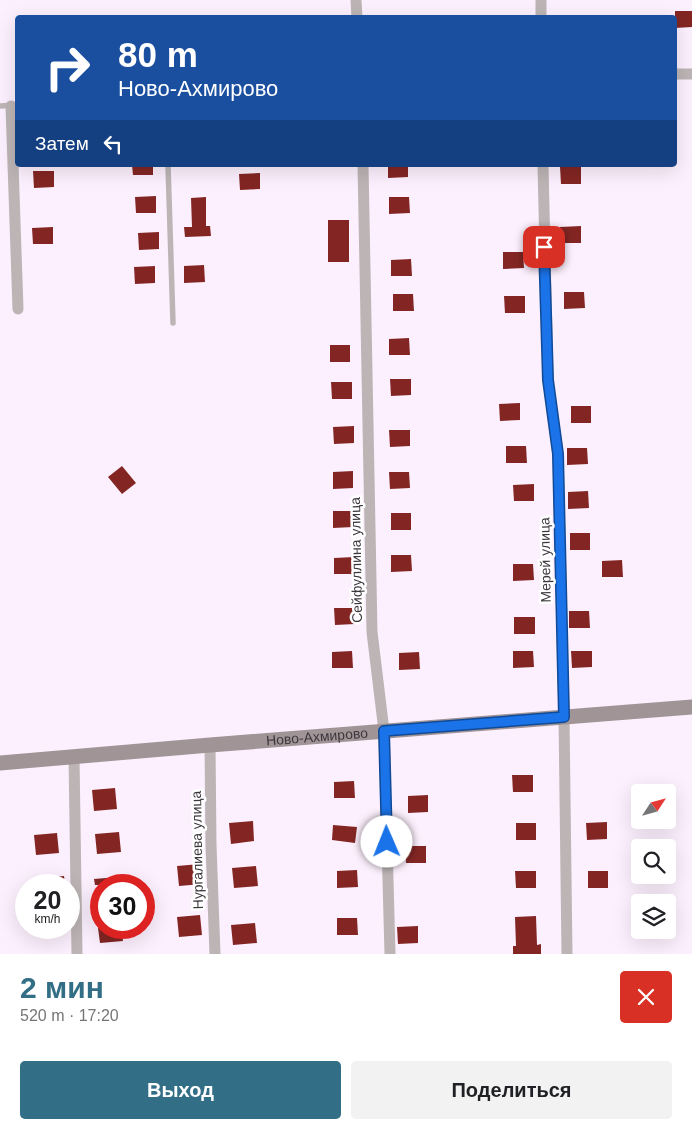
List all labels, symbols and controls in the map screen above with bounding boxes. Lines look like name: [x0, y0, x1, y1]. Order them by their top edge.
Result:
icon: right: [35, 35, 100, 100]
text: 80 m: [118, 35, 198, 74]
text: Ново-Ахмирово: [118, 76, 278, 101]
icon: left: [99, 130, 127, 158]
text: Затем: [35, 133, 89, 154]
pin: [523, 226, 565, 268]
icon: arrive: [530, 233, 558, 261]
street label: Сейфуллина улица: [347, 497, 365, 623]
street label: Мерей улица: [536, 517, 554, 603]
street label: Ново-Ахмирово: [265, 725, 369, 749]
north arrow: [631, 784, 676, 829]
map controls: [631, 784, 676, 939]
street label: Нургалиева улица: [188, 790, 206, 909]
position arrow: [360, 815, 412, 867]
button: search: [631, 839, 676, 884]
speed limit sign: 30: [90, 874, 155, 939]
text: 20: [34, 886, 61, 914]
button: layers: [631, 894, 676, 939]
text: km/h: [34, 912, 61, 926]
text: 2 мин: [20, 971, 104, 1004]
button: close: [620, 971, 672, 1023]
text: 520 m · 17:20: [20, 1007, 119, 1024]
button: Выход: [20, 1061, 341, 1119]
button: Поделиться: [351, 1061, 672, 1119]

